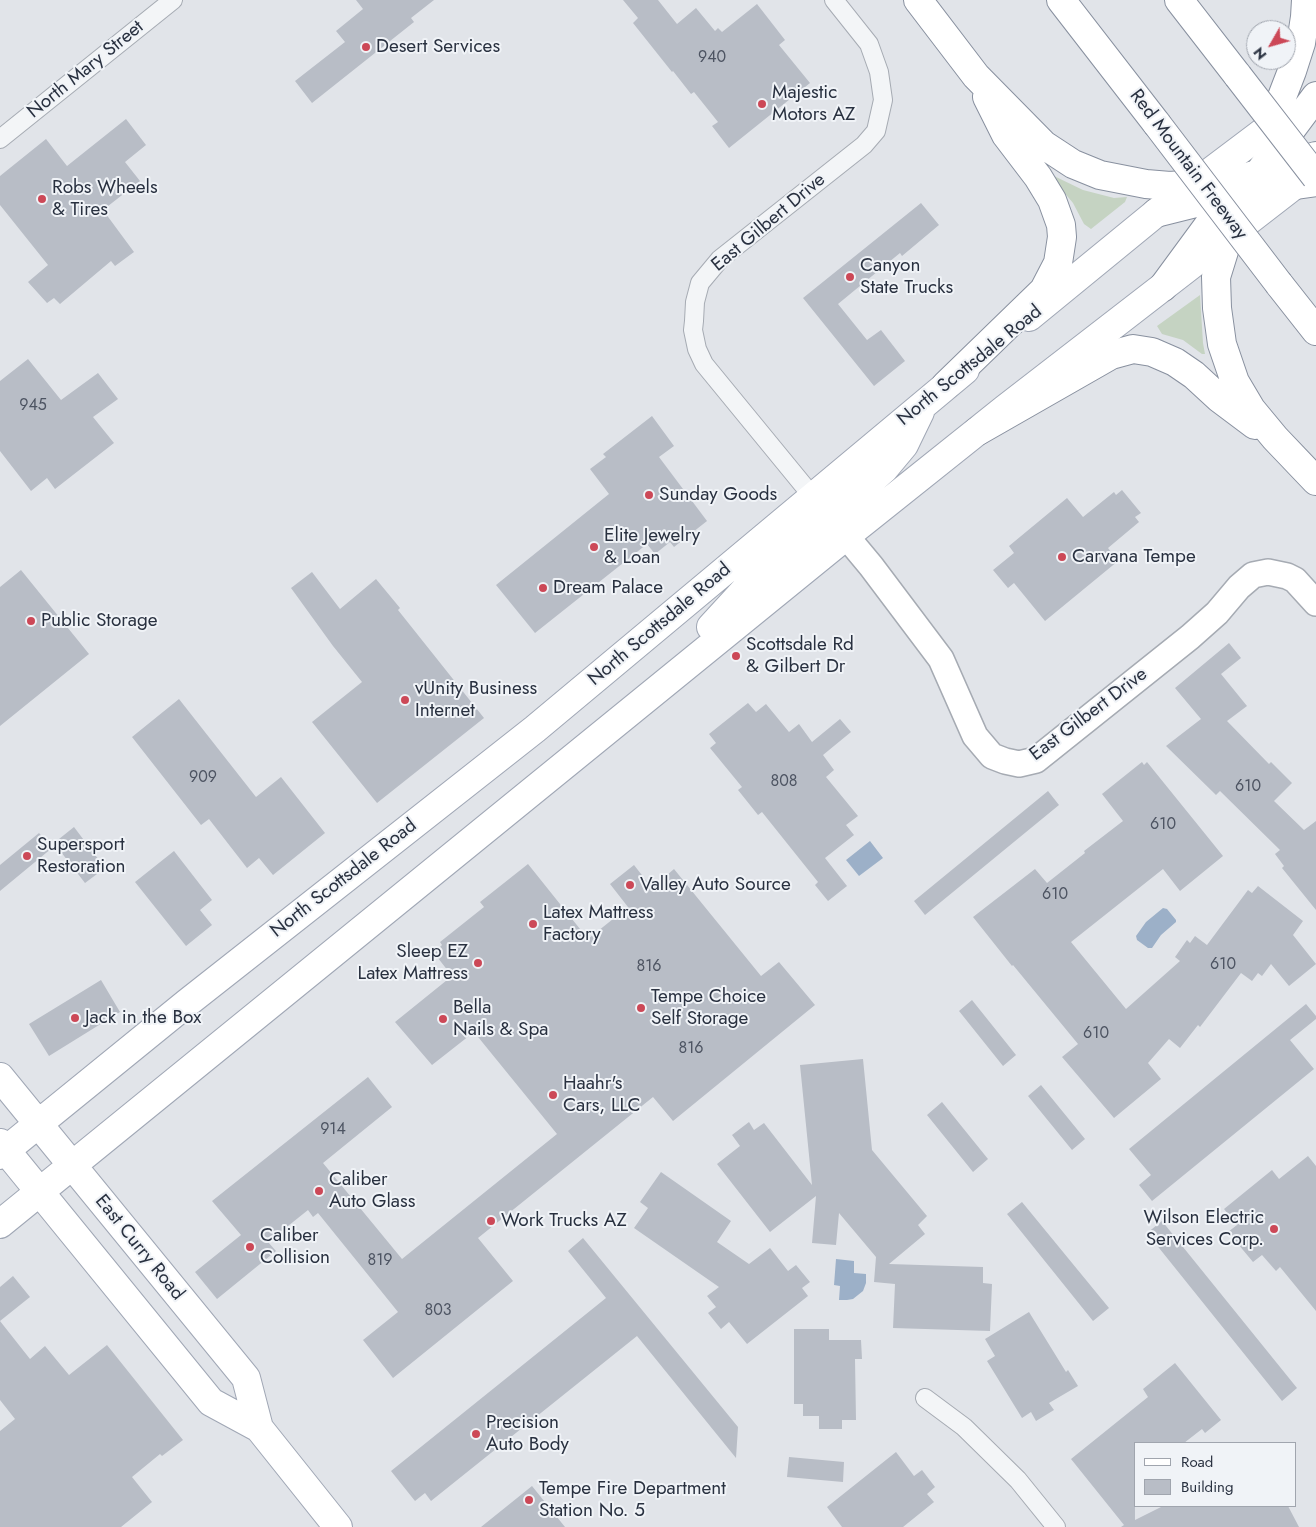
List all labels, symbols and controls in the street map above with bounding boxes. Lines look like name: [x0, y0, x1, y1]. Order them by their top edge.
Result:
street label: North Mary Street: [23, 16, 149, 124]
north arrow: [1246, 20, 1296, 70]
place label: Desert Services: [376, 36, 500, 58]
marker: Desert Services: [360, 41, 372, 53]
text: N: [1249, 43, 1271, 64]
house number: 940: [698, 48, 726, 68]
place label: Majestic Motors AZ: [772, 82, 855, 126]
street label: Red Mountain Freeway: [1124, 85, 1252, 245]
marker: Majestic Motors AZ: [756, 98, 768, 110]
street label: East Gilbert Drive: [708, 169, 830, 277]
place label: Robs Wheels & Tires: [52, 177, 158, 221]
marker: Robs Wheels & Tires: [36, 193, 48, 205]
place label: Canyon State Trucks: [860, 255, 953, 299]
marker: Canyon State Trucks: [844, 271, 856, 283]
street label: North Scottsdale Road: [893, 301, 1047, 431]
house number: 945: [19, 396, 47, 416]
place label: Sunday Goods: [659, 484, 777, 506]
marker: Sunday Goods: [643, 489, 655, 501]
place label: Elite Jewelry & Loan: [604, 525, 700, 569]
marker: Elite Jewelry & Loan: [588, 541, 600, 553]
place label: Carvana Tempe: [1072, 546, 1196, 568]
marker: Carvana Tempe: [1056, 551, 1068, 563]
street label: North Scottsdale Road: [584, 559, 736, 691]
place label: Dream Palace: [553, 577, 663, 599]
marker: Dream Palace: [537, 582, 549, 594]
place label: Public Storage: [41, 610, 158, 632]
marker: Public Storage: [25, 615, 37, 627]
place label: Scottsdale Rd & Gilbert Dr: [746, 634, 854, 678]
marker: Scottsdale Rd & Gilbert Dr: [730, 650, 742, 662]
street label: East Gilbert Drive: [1026, 663, 1152, 767]
place label: vUnity Business Internet: [415, 678, 537, 722]
marker: vUnity Business Internet: [399, 694, 411, 706]
house number: 909: [189, 768, 217, 788]
house number: 808: [770, 772, 798, 792]
house number: 610: [1235, 777, 1261, 797]
street label: North Scottsdale Road: [266, 815, 422, 943]
house number: 610: [1150, 815, 1176, 835]
place label: Supersport Restoration: [37, 834, 126, 878]
marker: Supersport Restoration: [21, 850, 33, 862]
place label: Valley Auto Source: [640, 874, 791, 896]
marker: Valley Auto Source: [624, 879, 636, 891]
house number: 610: [1042, 885, 1068, 905]
place label: Latex Mattress Factory: [543, 902, 653, 946]
marker: Latex Mattress Factory: [527, 918, 539, 930]
place label: Sleep EZ Latex Mattress: [358, 941, 468, 985]
house number: 610: [1210, 955, 1236, 975]
marker: Sleep EZ Latex Mattress: [472, 957, 484, 969]
house number: 816: [636, 957, 662, 977]
place label: Tempe Choice Self Storage: [651, 986, 766, 1030]
place label: Bella Nails & Spa: [453, 997, 548, 1041]
marker: Tempe Choice Self Storage: [635, 1002, 647, 1014]
place label: Jack in the Box: [85, 1007, 201, 1029]
marker: Jack in the Box: [69, 1012, 81, 1024]
marker: Bella Nails & Spa: [437, 1013, 449, 1025]
house number: 610: [1083, 1024, 1109, 1044]
house number: 816: [678, 1039, 704, 1059]
place label: Haahr's Cars, LLC: [563, 1073, 640, 1117]
marker: Haahr's Cars, LLC: [547, 1089, 559, 1101]
house number: 914: [320, 1120, 346, 1140]
place label: Caliber Auto Glass: [329, 1169, 415, 1213]
marker: Caliber Auto Glass: [313, 1185, 325, 1197]
street label: East Curry Road: [90, 1191, 188, 1305]
place label: Wilson Electric Services Corp.: [1143, 1207, 1264, 1251]
place label: Work Trucks AZ: [501, 1210, 627, 1232]
marker: Work Trucks AZ: [485, 1215, 497, 1227]
marker: Wilson Electric Services Corp.: [1268, 1223, 1280, 1235]
place label: Caliber Collision: [260, 1225, 330, 1269]
marker: Caliber Collision: [244, 1241, 256, 1253]
house number: 819: [367, 1251, 393, 1271]
house number: 803: [424, 1301, 452, 1321]
place label: Precision Auto Body: [486, 1412, 569, 1456]
marker: Precision Auto Body: [470, 1428, 482, 1440]
legend: [1134, 1442, 1296, 1507]
text: Road: [1181, 1451, 1213, 1473]
text: Building: [1181, 1476, 1233, 1498]
place label: Tempe Fire Department Station No. 5: [539, 1478, 726, 1522]
marker: Tempe Fire Department Station No. 5: [523, 1494, 535, 1506]

